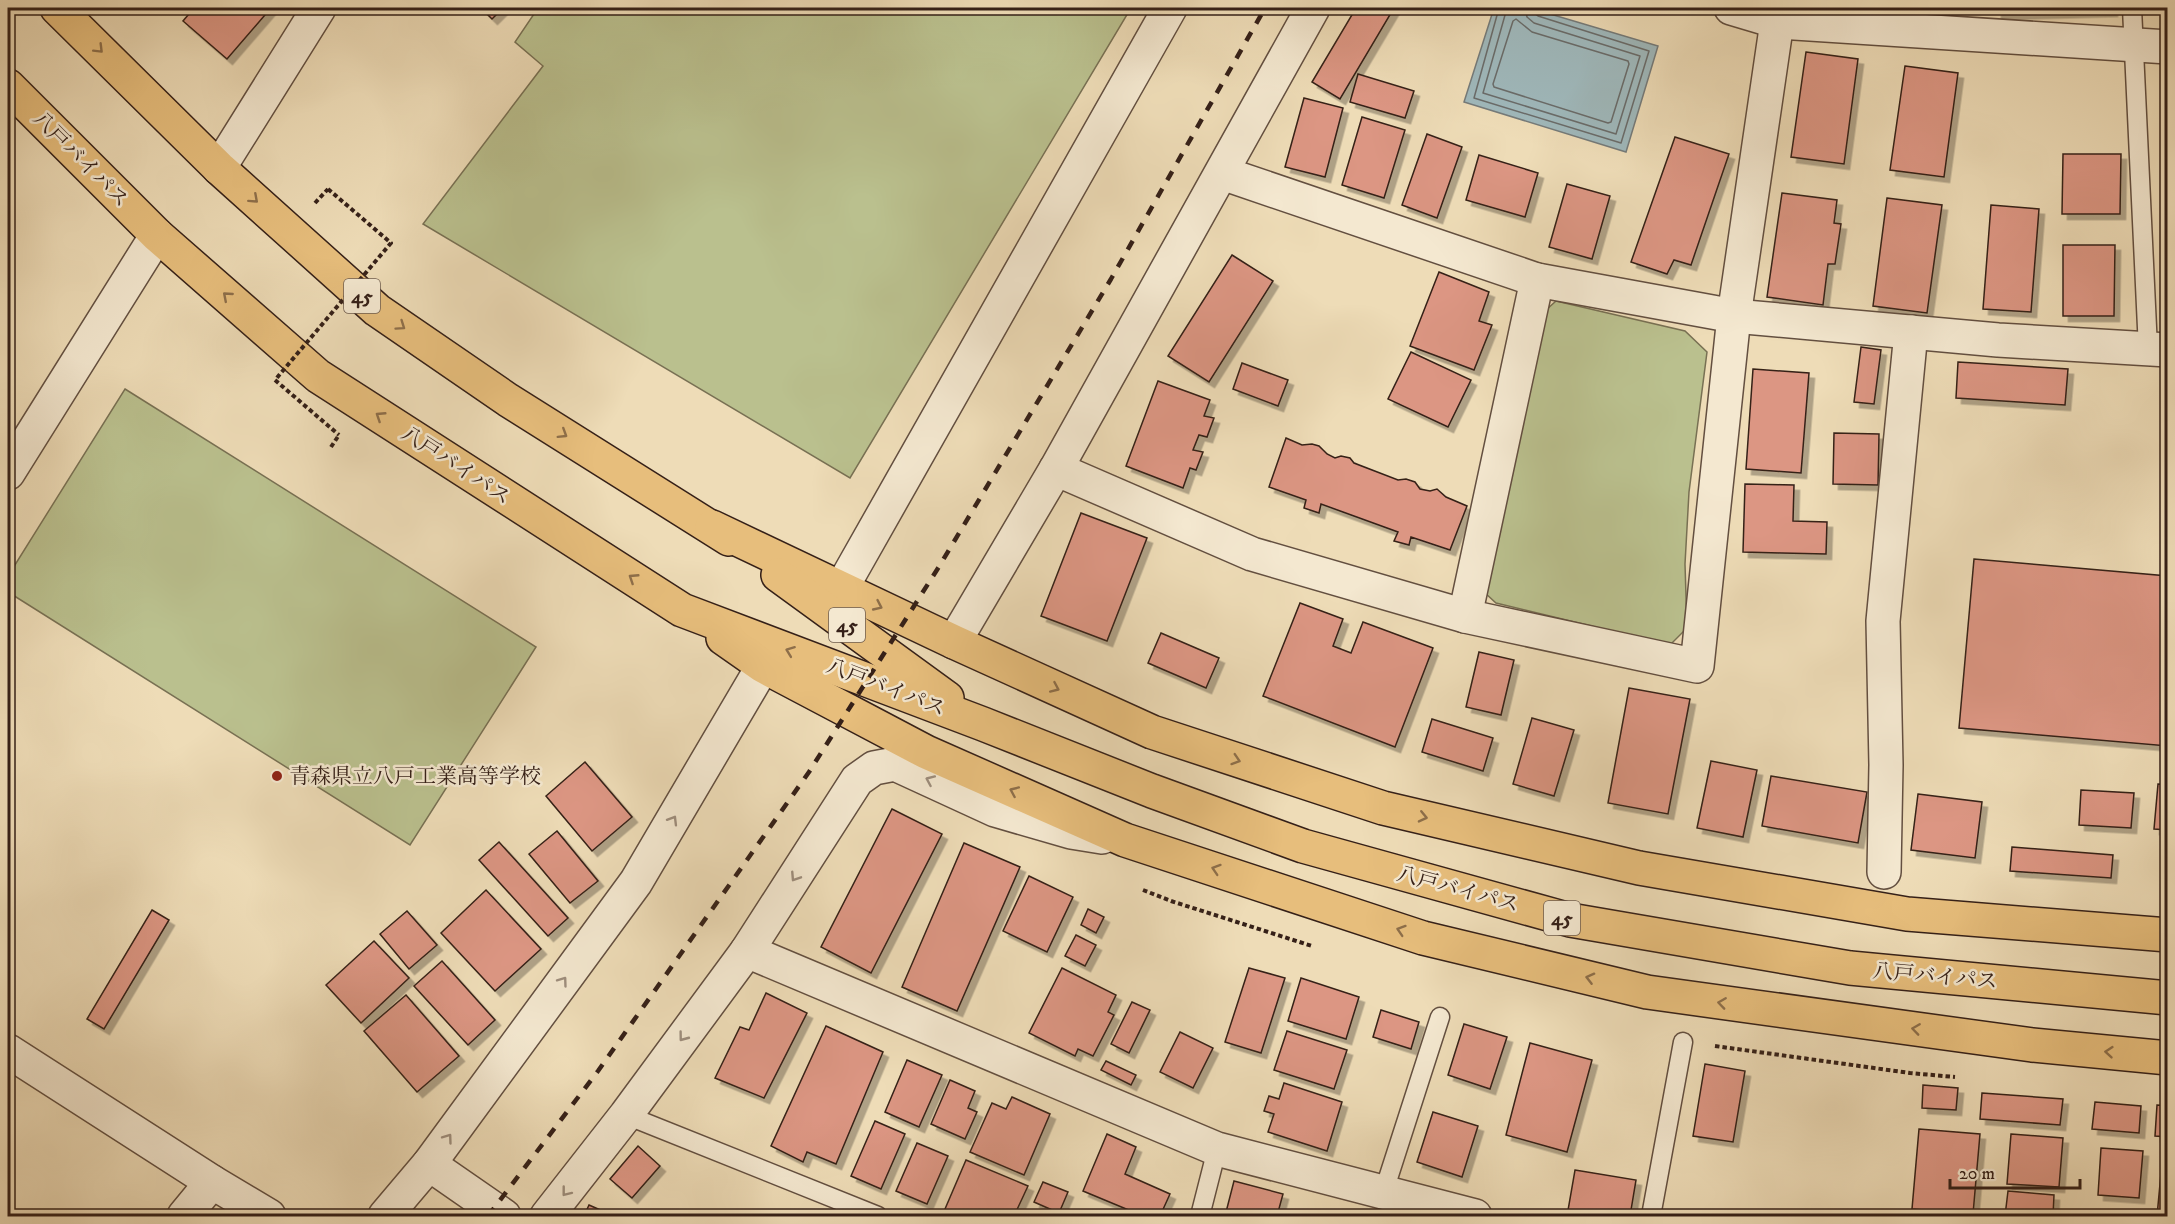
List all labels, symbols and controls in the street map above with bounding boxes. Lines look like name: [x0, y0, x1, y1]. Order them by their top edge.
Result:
one-way arrow: [91, 41, 102, 52]
street label: 八戸バイパス: [27, 106, 134, 213]
one-way arrow: [247, 192, 258, 203]
road number: 45: [344, 279, 380, 313]
one-way arrow: [223, 292, 234, 303]
one-way arrow: [395, 319, 406, 330]
one-way arrow: [376, 412, 387, 423]
street label: 八戸バイパス: [396, 421, 515, 511]
one-way arrow: [557, 427, 567, 439]
one-way arrow: [629, 574, 640, 585]
one-way arrow: [872, 599, 883, 611]
road number: 45: [829, 608, 865, 642]
one-way arrow: [786, 646, 797, 658]
street label: 八戸バイパス: [822, 653, 949, 723]
one-way arrow: [1049, 681, 1060, 693]
one-way arrow: [1230, 752, 1241, 765]
place label: 青森県立八戸工業高等学校: [289, 764, 541, 790]
marker: 青森県立八戸工業高等学校: [270, 769, 284, 783]
one-way arrow: [925, 775, 936, 787]
one-way arrow: [1010, 787, 1021, 799]
one-way arrow: [1417, 810, 1427, 823]
one-way arrow: [665, 816, 677, 826]
street label: 八戸バイパス: [1394, 861, 1522, 919]
one-way arrow: [1211, 864, 1222, 876]
one-way arrow: [791, 870, 802, 881]
road number: 45: [1544, 901, 1580, 935]
one-way arrow: [1396, 925, 1407, 938]
street label: 八戸バイパス: [1871, 959, 1999, 995]
one-way arrow: [1585, 973, 1595, 986]
one-way arrow: [556, 977, 567, 988]
one-way arrow: [1718, 997, 1727, 1009]
one-way arrow: [1911, 1024, 1920, 1036]
one-way arrow: [680, 1030, 691, 1041]
one-way arrow: [2105, 1046, 2114, 1059]
one-way arrow: [441, 1134, 452, 1145]
scale bar: [1950, 1152, 2080, 1190]
text: 20 m: [1959, 1163, 1995, 1185]
one-way arrow: [562, 1185, 573, 1196]

